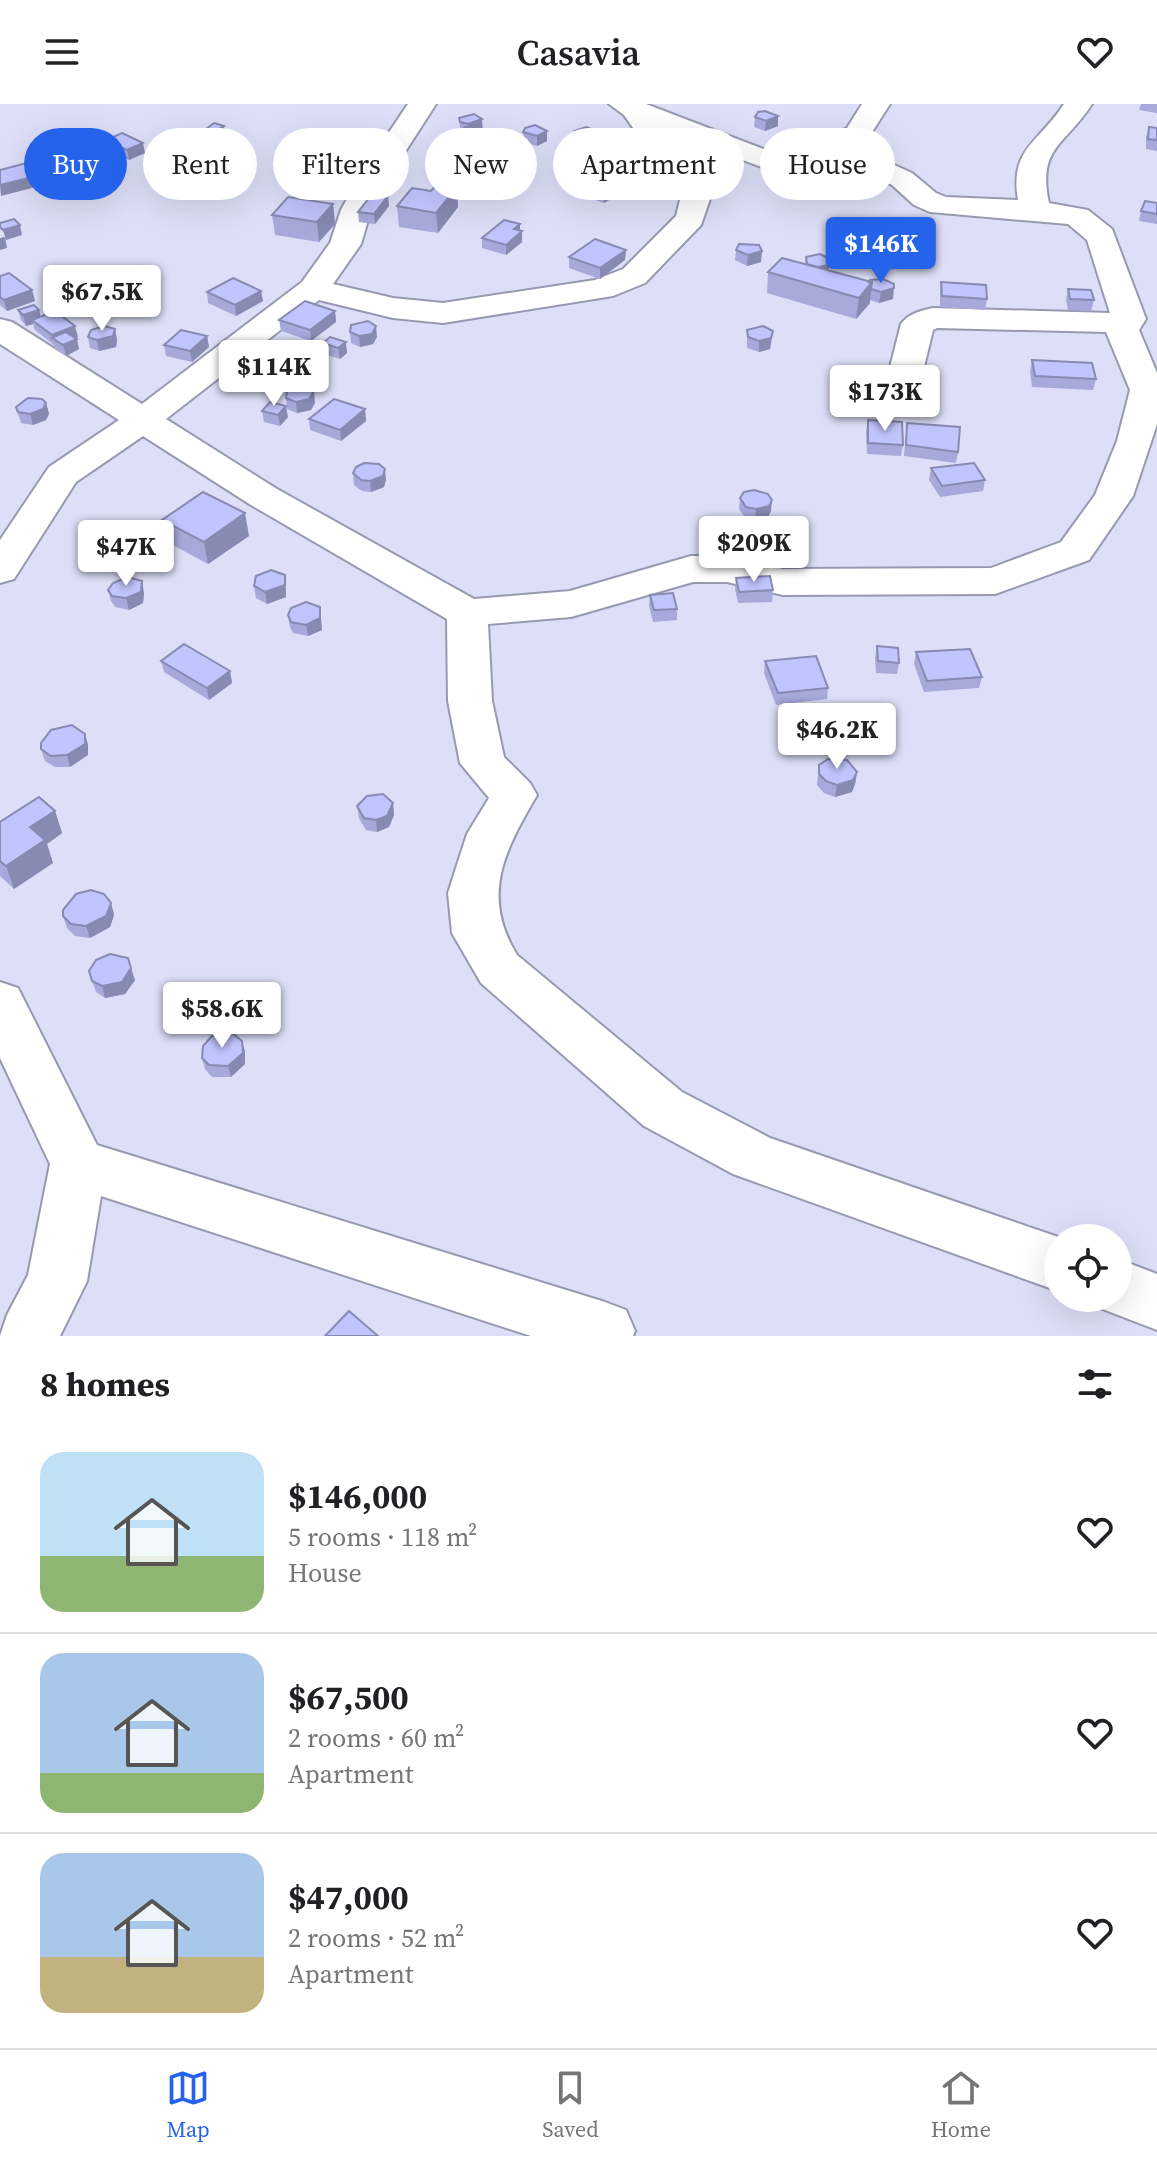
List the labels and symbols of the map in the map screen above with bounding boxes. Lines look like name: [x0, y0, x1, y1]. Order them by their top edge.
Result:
pin: $146K: [825, 217, 937, 285]
pin: $67.5K: [37, 265, 167, 333]
pin: $114K: [218, 340, 330, 408]
pin: $173K: [829, 365, 941, 433]
pin: $209K: [698, 516, 810, 584]
pin: $47K: [79, 520, 173, 588]
pin: $46.2K: [772, 703, 902, 771]
pin: $58.6K: [157, 982, 287, 1050]

